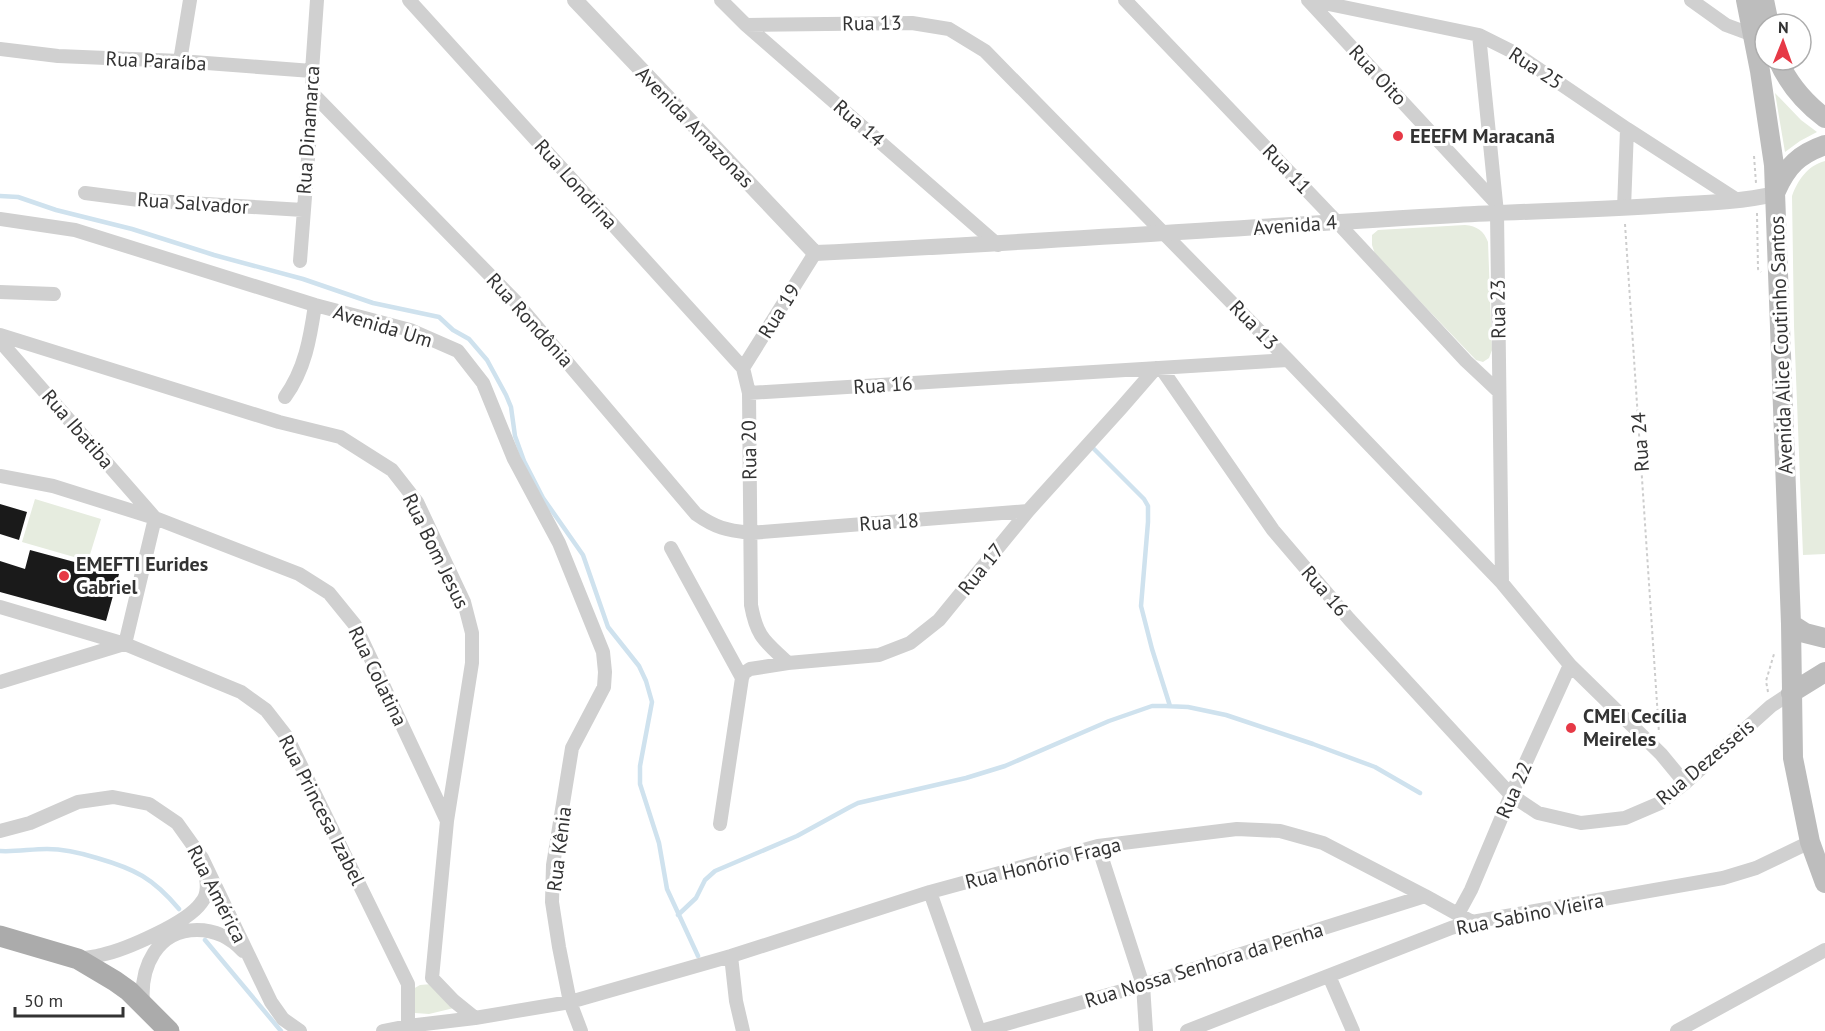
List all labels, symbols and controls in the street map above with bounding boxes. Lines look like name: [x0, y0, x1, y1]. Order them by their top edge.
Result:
street label: Rua 13: [842, 9, 902, 37]
north arrow: [1753, 12, 1813, 72]
text: N: [1778, 17, 1789, 37]
street label: Rua Oito: [1343, 39, 1413, 111]
street label: Rua 25: [1504, 41, 1568, 95]
street label: Rua Paraíba: [105, 45, 207, 77]
street label: Avenida Amazonas: [631, 61, 759, 193]
street label: Rua Dinamarca: [291, 65, 325, 195]
street label: Rua 14: [828, 94, 890, 152]
place label: EEEFM Maracanã: [1410, 123, 1555, 149]
marker: EEEFM Maracanã: [1391, 129, 1405, 143]
street label: Rua Londrina: [529, 134, 623, 234]
street label: Rua 11: [1257, 139, 1317, 199]
street label: Rua Salvador: [136, 186, 250, 220]
street label: Avenida 4: [1252, 209, 1338, 241]
street label: Avenida Alice Coutinho Santos: [1763, 215, 1799, 475]
street label: Rua Rondônia: [481, 267, 579, 373]
street label: Rua 19: [752, 279, 806, 343]
street label: Rua 23: [1484, 279, 1512, 339]
street label: Rua 13: [1224, 295, 1284, 355]
street label: Avenida Um: [330, 299, 436, 353]
street label: Rua 16: [852, 370, 914, 400]
street label: Rua Ibatiba: [36, 384, 120, 474]
street label: Rua 24: [1625, 411, 1655, 473]
street label: Rua 20: [735, 420, 763, 480]
street label: Rua Bom Jesus: [397, 489, 475, 613]
street label: Rua 18: [858, 507, 920, 537]
street label: Rua 17: [952, 538, 1010, 600]
place label: EMEFTI Eurides Gabriel: [76, 551, 208, 600]
street label: Rua 16: [1296, 560, 1354, 622]
marker: EMEFTI Eurides Gabriel: [57, 569, 71, 583]
street label: Rua Colatina: [343, 622, 413, 730]
place label: CMEI Cecília Meireles: [1583, 703, 1687, 752]
street label: Rua Dezesseis: [1651, 713, 1759, 811]
marker: CMEI Cecília Meireles: [1564, 721, 1578, 735]
street label: Rua Princesa Izabel: [273, 730, 371, 890]
street label: Rua 22: [1490, 758, 1538, 822]
street label: Rua Kênia: [541, 805, 577, 893]
street label: Rua Honório Fraga: [962, 831, 1124, 895]
street label: Rua América: [181, 841, 253, 947]
street label: Rua Sabino Vieira: [1454, 887, 1606, 941]
street label: Rua Nossa Senhora da Penha: [1082, 916, 1326, 1014]
scale bar: [15, 980, 123, 1018]
text: 50 m: [24, 989, 63, 1012]

